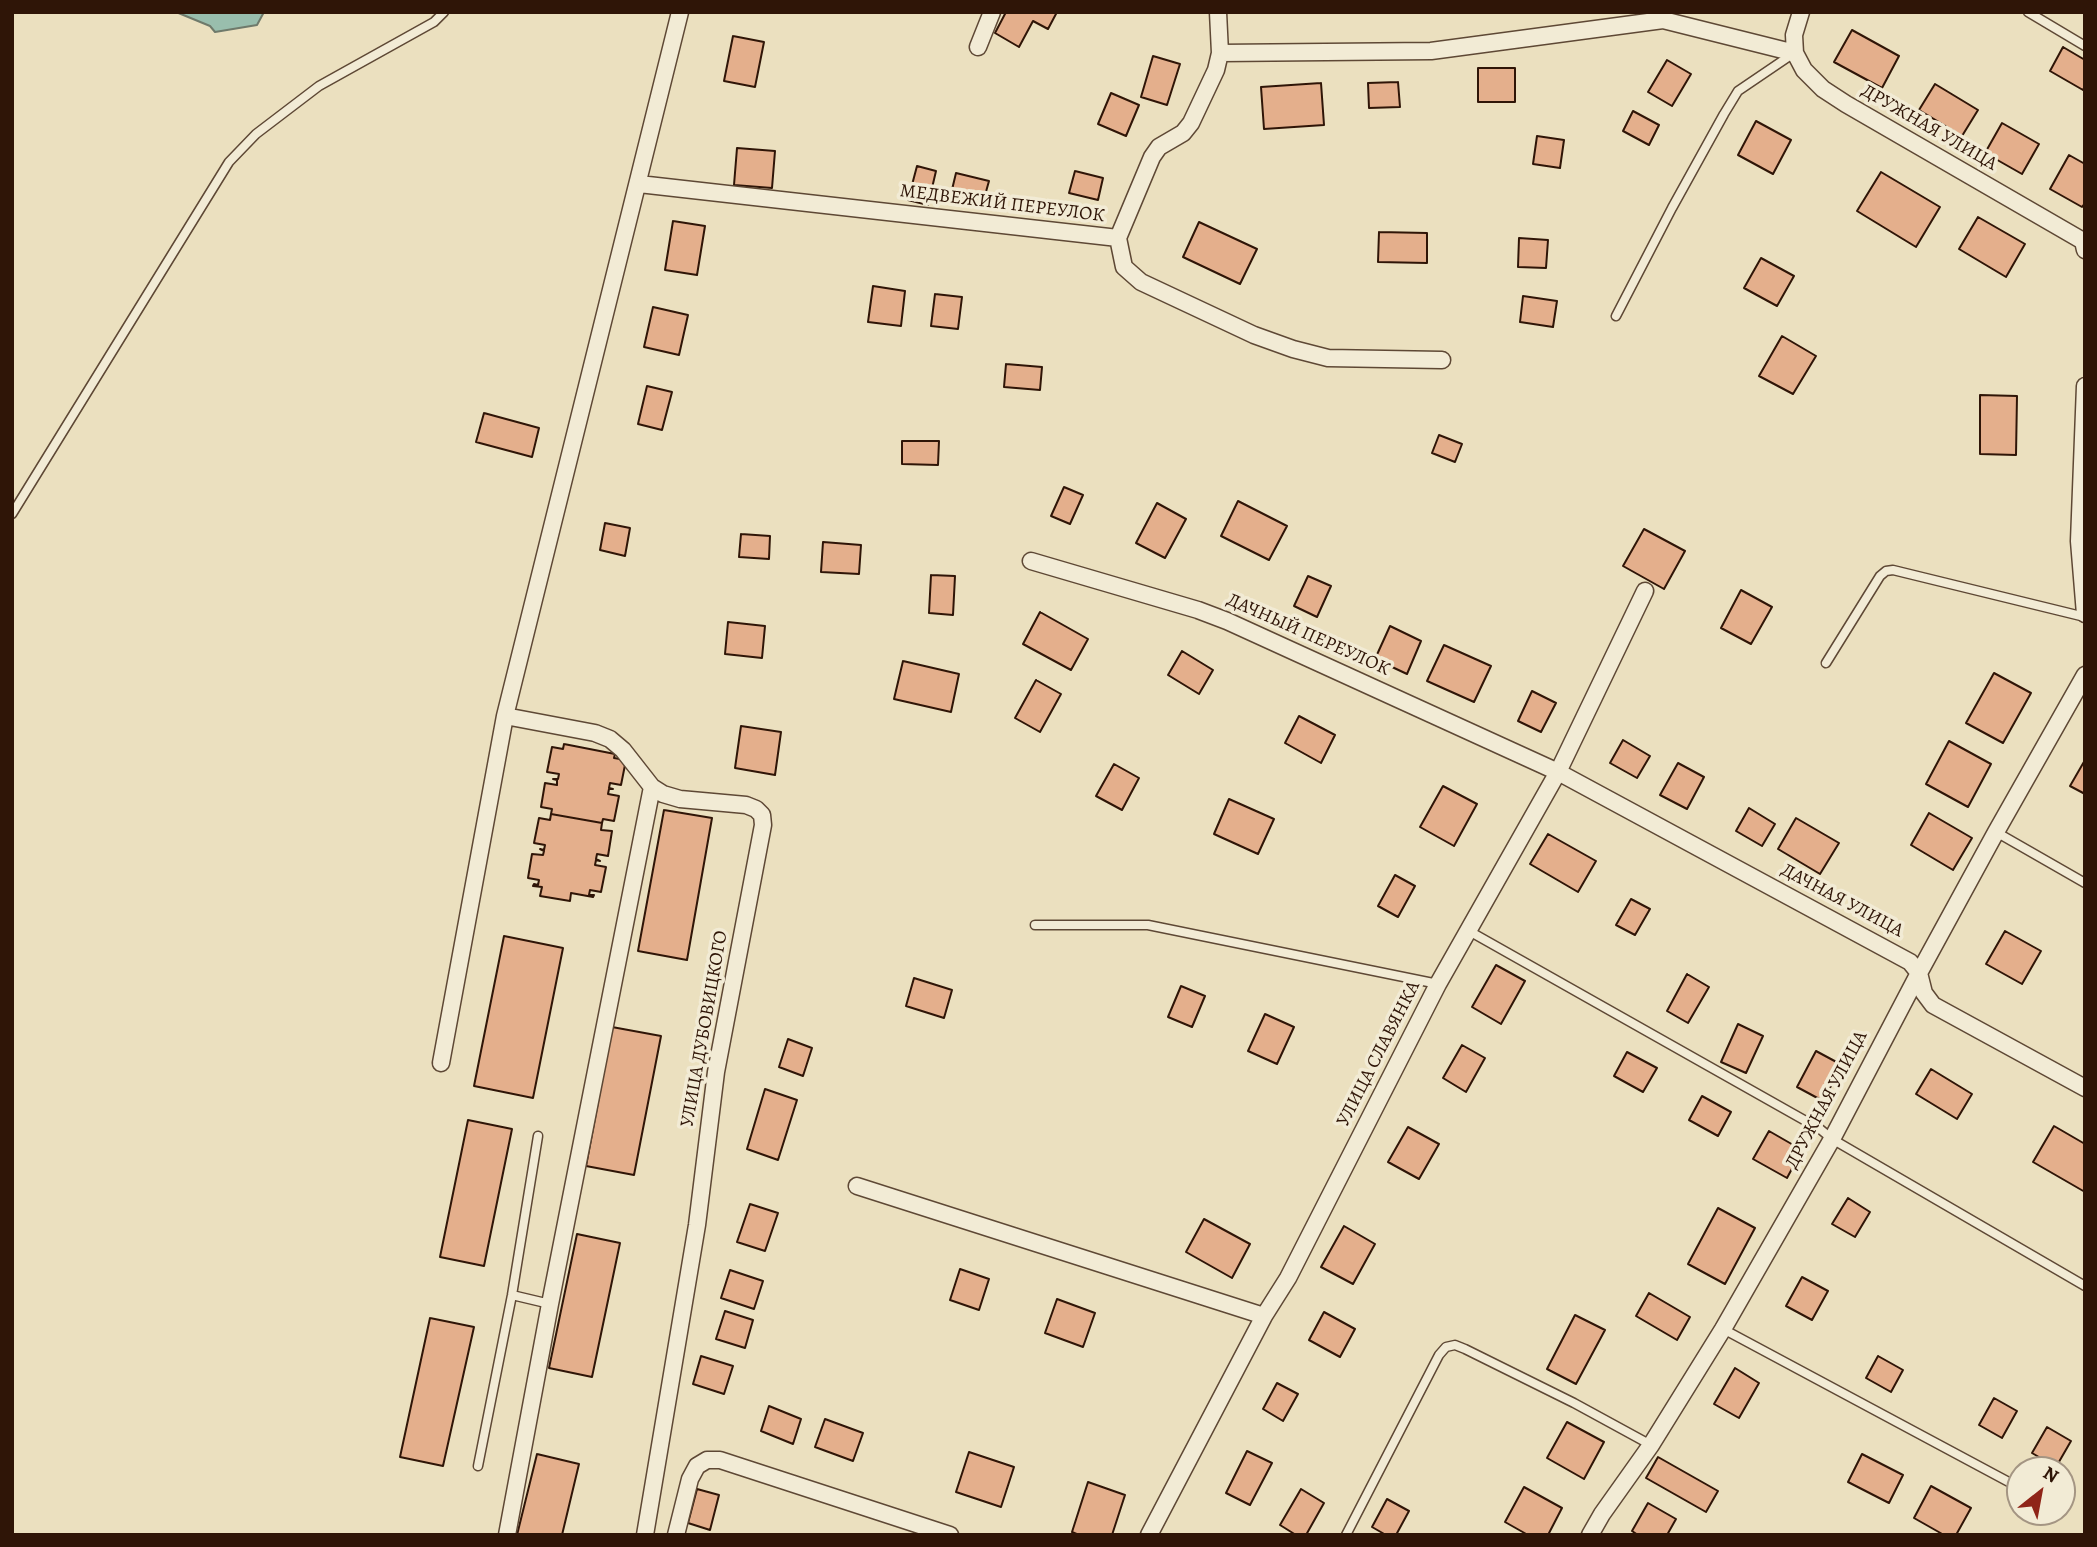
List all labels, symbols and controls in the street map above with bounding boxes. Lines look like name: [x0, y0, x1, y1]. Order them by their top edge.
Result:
street label: ДРУЖНАЯ УЛИЦА: [1857, 80, 2001, 176]
street label: МЕДВЕЖИЙ ПЕРЕУЛОК: [898, 180, 1106, 228]
street label: ДАЧНЫЙ ПЕРЕУЛОК: [1223, 589, 1393, 681]
street label: ДАЧНАЯ УЛИЦА: [1777, 859, 1907, 943]
street label: УЛИЦА ДУБОВИЦКОГО: [677, 929, 733, 1129]
street label: УЛИЦА СЛАВЯНКА: [1332, 977, 1426, 1131]
street label: ДРУЖНАЯ УЛИЦА: [1781, 1027, 1873, 1173]
north arrow: [2006, 1456, 2076, 1526]
text: N: [2038, 1460, 2063, 1489]

